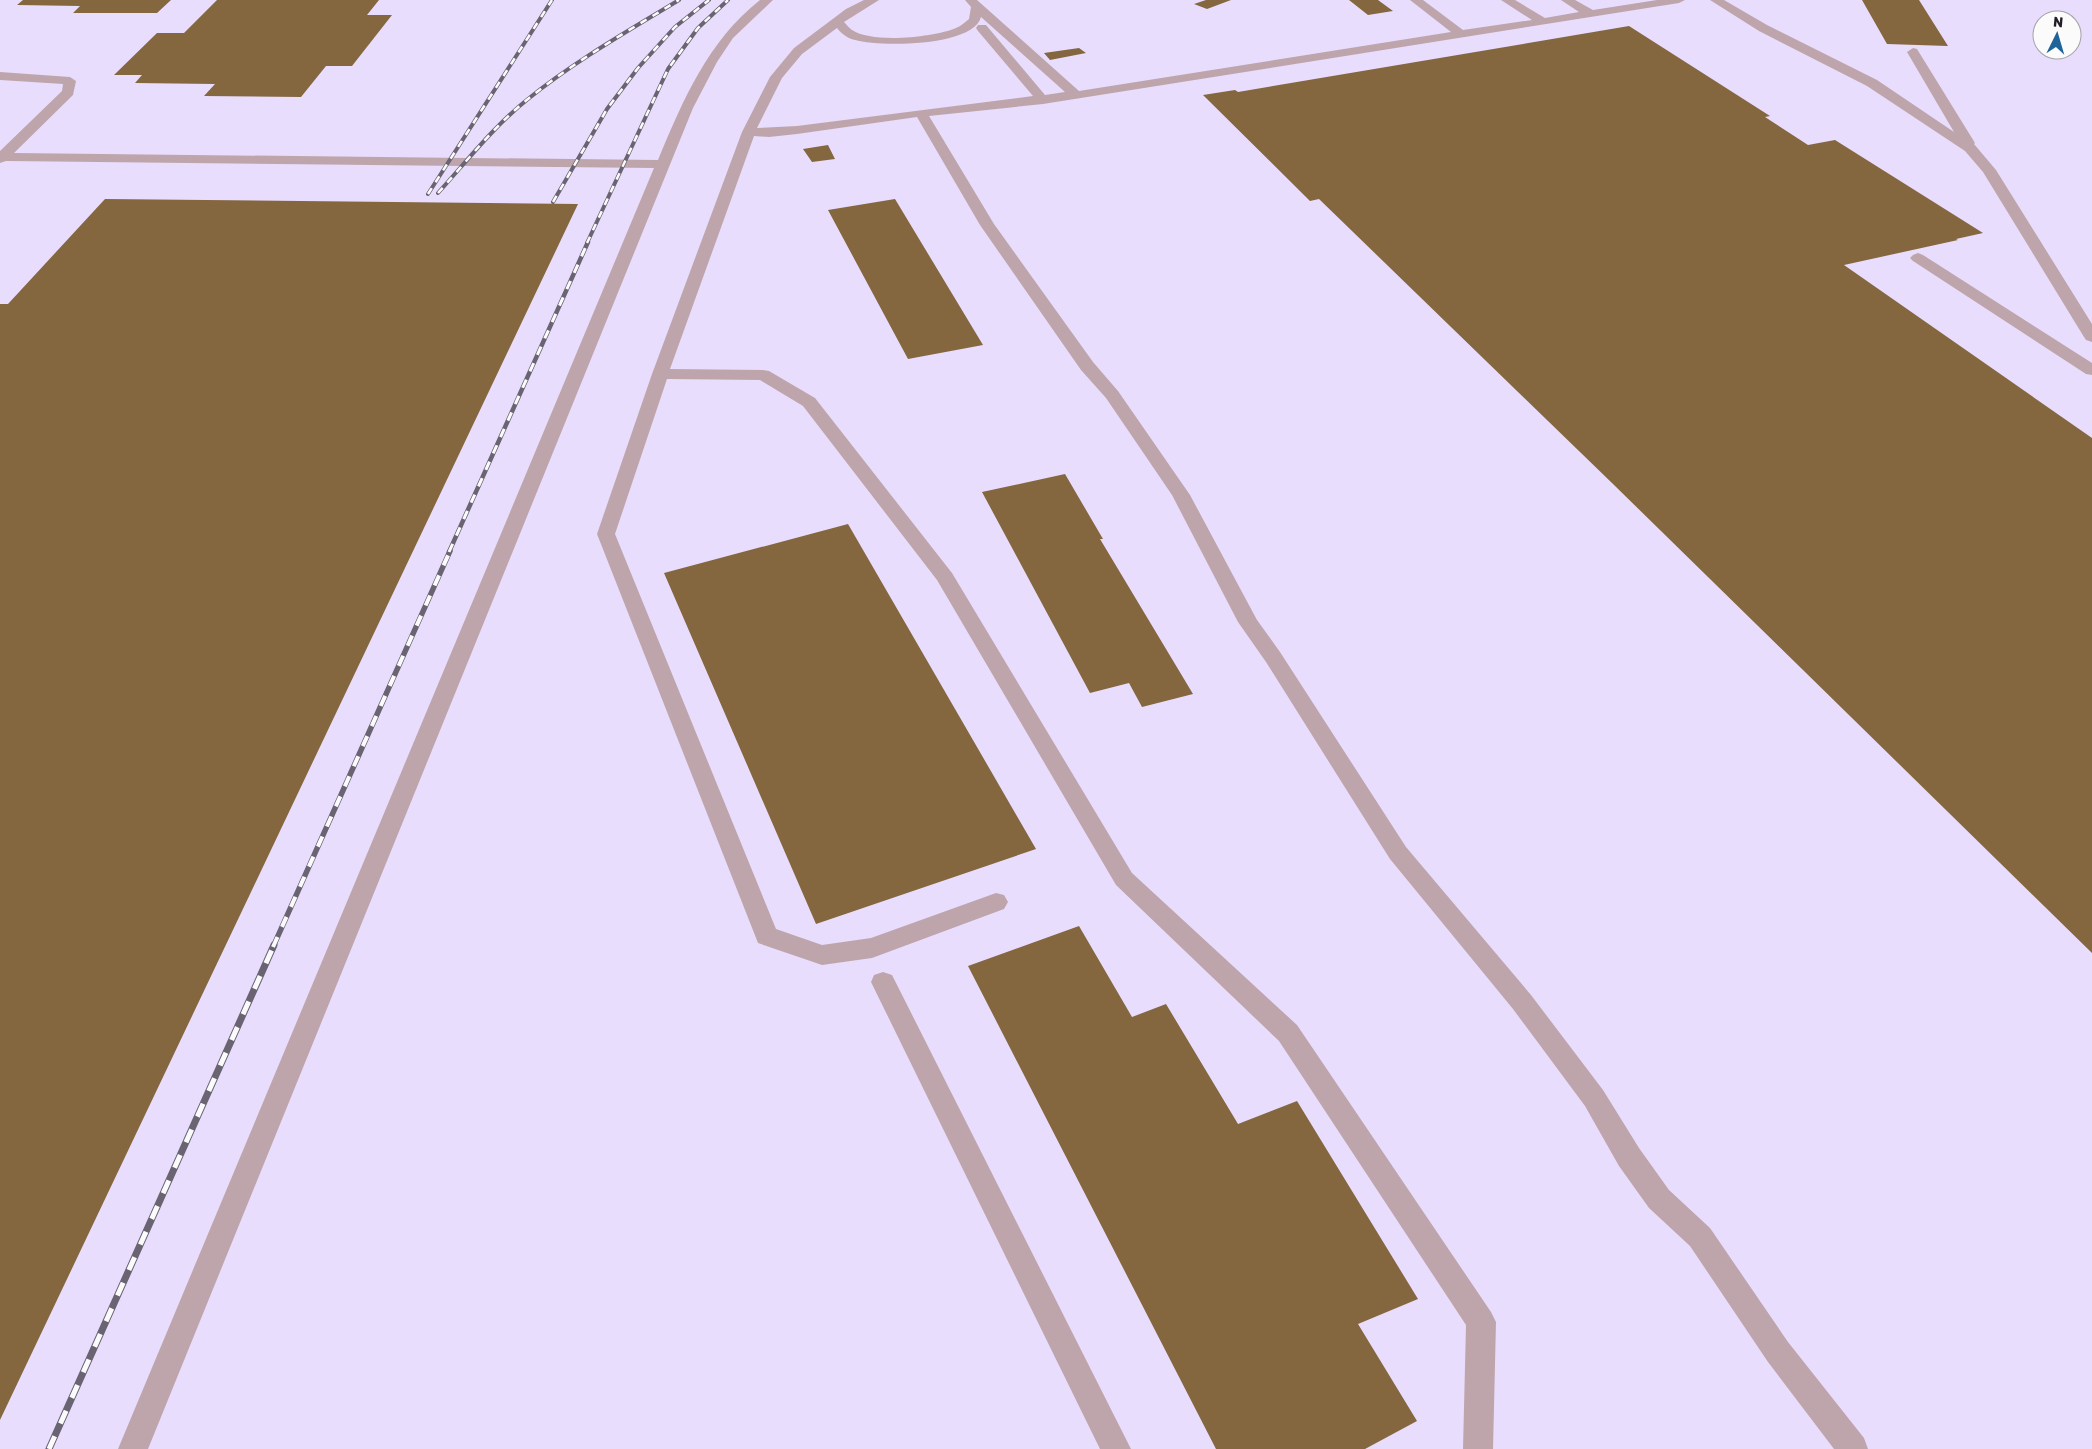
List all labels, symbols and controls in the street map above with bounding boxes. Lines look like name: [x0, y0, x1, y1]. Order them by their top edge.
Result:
north arrow: [2032, 10, 2082, 60]
text: N: [2052, 14, 2064, 31]

